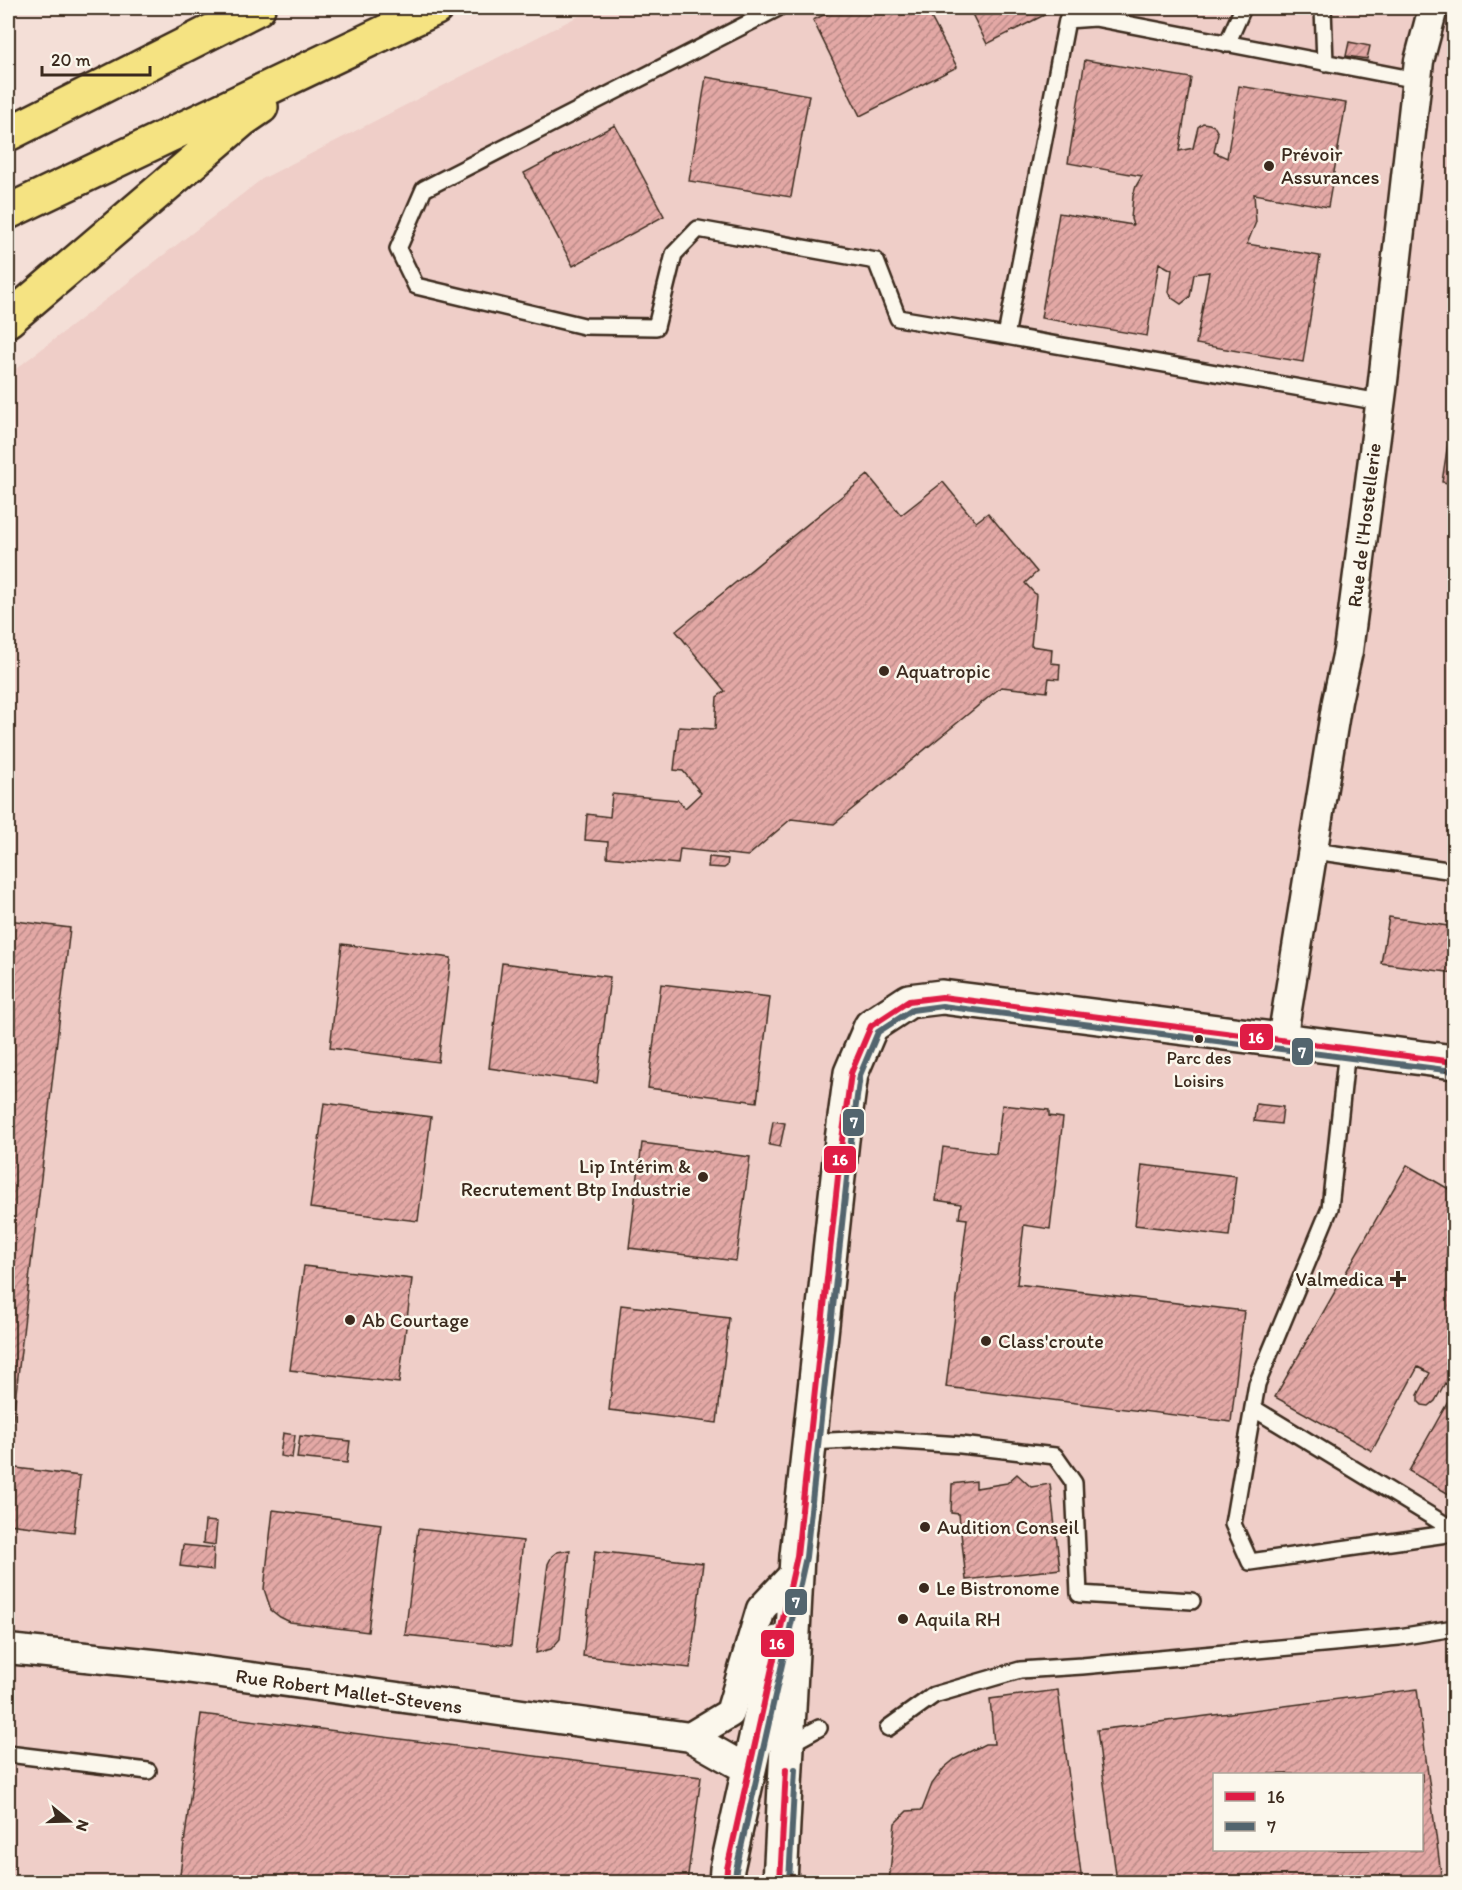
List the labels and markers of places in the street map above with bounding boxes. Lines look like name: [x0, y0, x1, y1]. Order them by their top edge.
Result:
place label: Prévoir Assurances: [1281, 142, 1379, 189]
marker: Prévoir Assurances: [1262, 159, 1276, 173]
place label: Aquatropic: [896, 659, 990, 683]
marker: Aquatropic: [877, 664, 891, 678]
marker: Parc des Loisirs: [1193, 1033, 1205, 1045]
place label: Parc des Loisirs: [1167, 1047, 1231, 1092]
place label: Lip Intérim & Recrutement Btp Industrie: [461, 1154, 691, 1201]
marker: Lip Intérim & Recrutement Btp Industrie: [696, 1170, 710, 1184]
place label: Valmedica: [1296, 1267, 1385, 1291]
marker: Valmedica: [1389, 1270, 1407, 1288]
place label: Ab Courtage: [362, 1308, 469, 1332]
marker: Ab Courtage: [343, 1313, 357, 1327]
place label: Class'croute: [998, 1329, 1104, 1353]
marker: Class'croute: [979, 1334, 993, 1348]
place label: Audition Conseil: [937, 1515, 1079, 1539]
marker: Audition Conseil: [918, 1520, 932, 1534]
place label: Le Bistronome: [936, 1576, 1059, 1600]
marker: Le Bistronome: [917, 1581, 931, 1595]
place label: Aquila RH: [915, 1607, 1001, 1631]
marker: Aquila RH: [896, 1612, 910, 1626]

